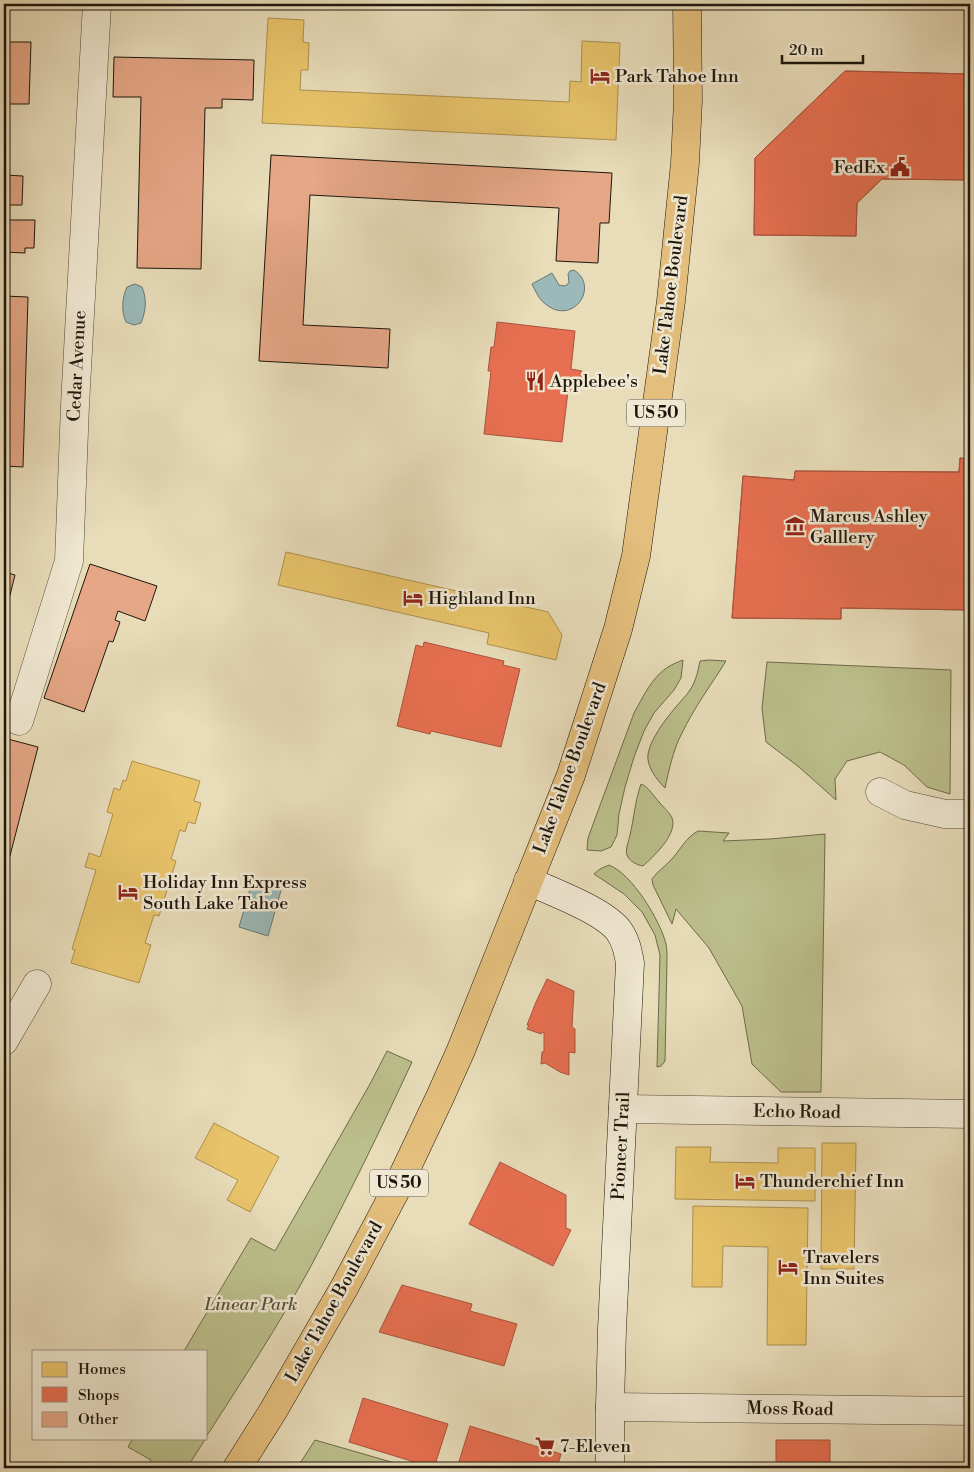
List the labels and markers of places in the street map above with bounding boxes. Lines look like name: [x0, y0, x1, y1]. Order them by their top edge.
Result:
hotel icon: Park Tahoe Inn: [589, 65, 611, 87]
place label: Park Tahoe Inn: [615, 65, 739, 88]
place label: FedEx: [834, 156, 886, 179]
public building icon: FedEx: [889, 156, 911, 178]
restaurant icon: Applebee's: [524, 370, 546, 392]
place label: Applebee's: [549, 370, 638, 393]
place label: Marcus Ashley Galllery: [810, 505, 928, 549]
museum icon: Marcus Ashley Galllery: [784, 515, 806, 537]
hotel icon: Highland Inn: [402, 587, 424, 609]
place label: Highland Inn: [428, 587, 536, 610]
place label: Holiday Inn Express South Lake Tahoe: [143, 871, 307, 915]
hotel icon: Holiday Inn Express South Lake Tahoe: [117, 881, 139, 903]
hotel icon: Thunderchief Inn: [734, 1170, 756, 1192]
place label: Thunderchief Inn: [760, 1170, 904, 1193]
place label: Travelers Inn Suites: [803, 1246, 885, 1290]
hotel icon: Travelers Inn Suites: [777, 1256, 799, 1278]
supermarket icon: 7-Eleven: [534, 1435, 556, 1457]
place label: 7-Eleven: [560, 1435, 631, 1458]

